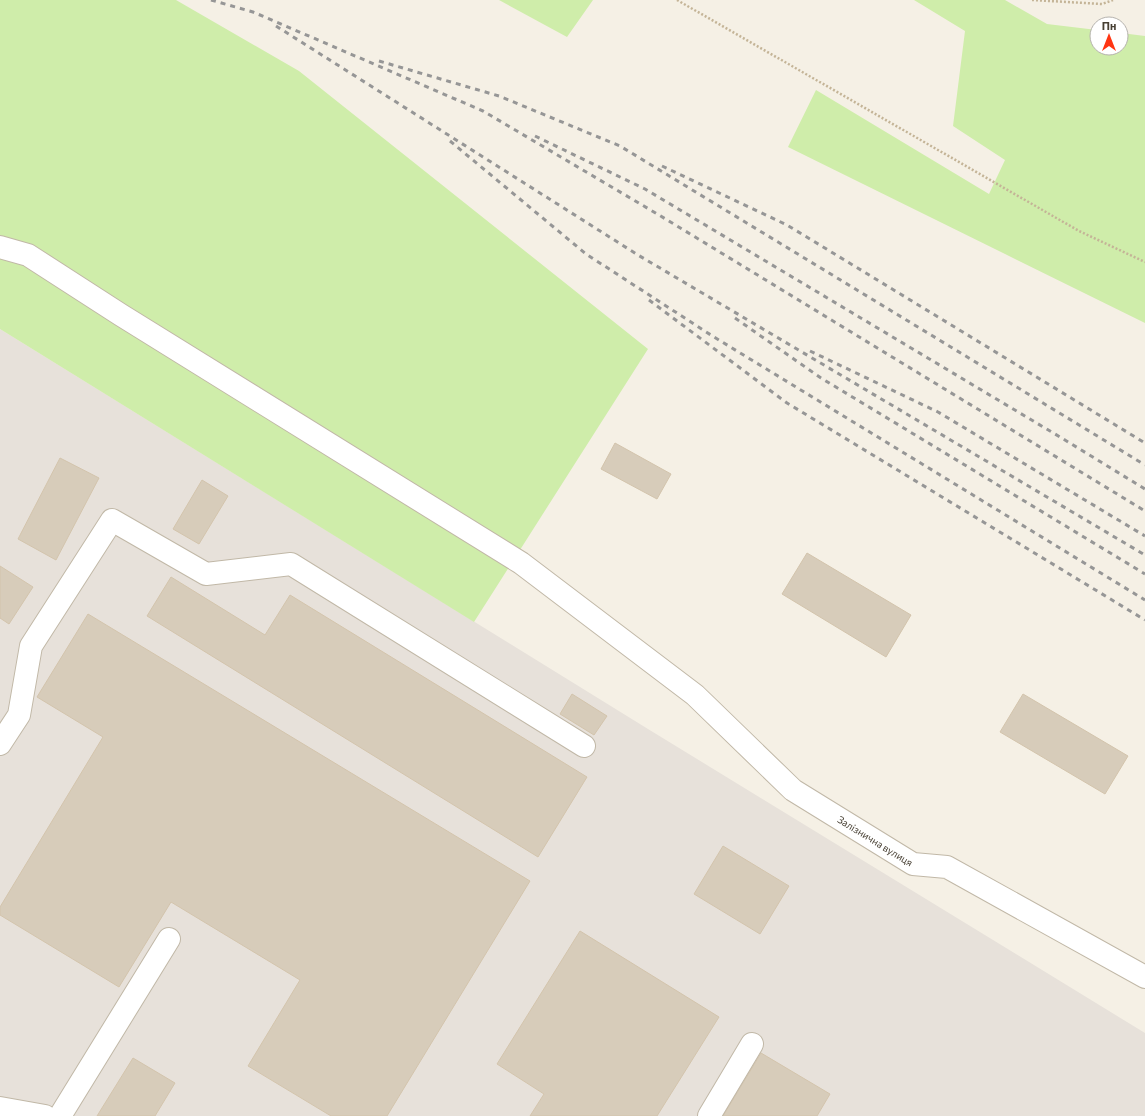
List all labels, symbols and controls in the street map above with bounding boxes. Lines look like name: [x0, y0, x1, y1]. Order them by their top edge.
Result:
north arrow: [1089, 16, 1129, 56]
text: Пн: [1102, 19, 1116, 32]
street label: Залізнична вулиця: [835, 813, 915, 869]

